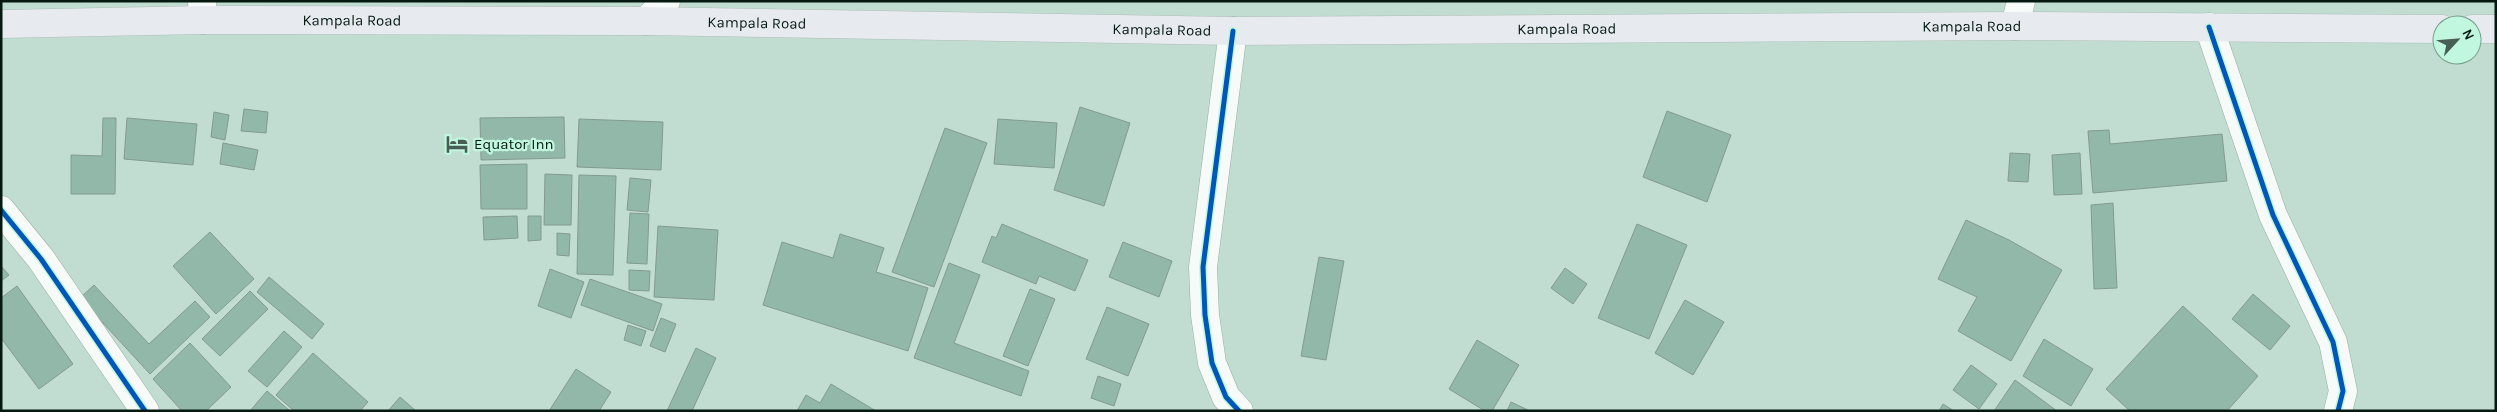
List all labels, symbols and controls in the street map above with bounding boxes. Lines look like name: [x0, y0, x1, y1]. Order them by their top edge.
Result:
street label: Kampala Road: [302, 11, 402, 29]
street label: Kampala Road: [707, 13, 807, 33]
north arrow: [2432, 15, 2482, 65]
street label: Kampala Road: [1922, 17, 2021, 36]
street label: Kampala Road: [1112, 20, 1212, 40]
street label: Kampala Road: [1517, 20, 1616, 38]
text: N: [2458, 26, 2478, 43]
hotel icon: Equator Inn: [444, 131, 470, 157]
place label: Equator Inn: [474, 135, 554, 153]

